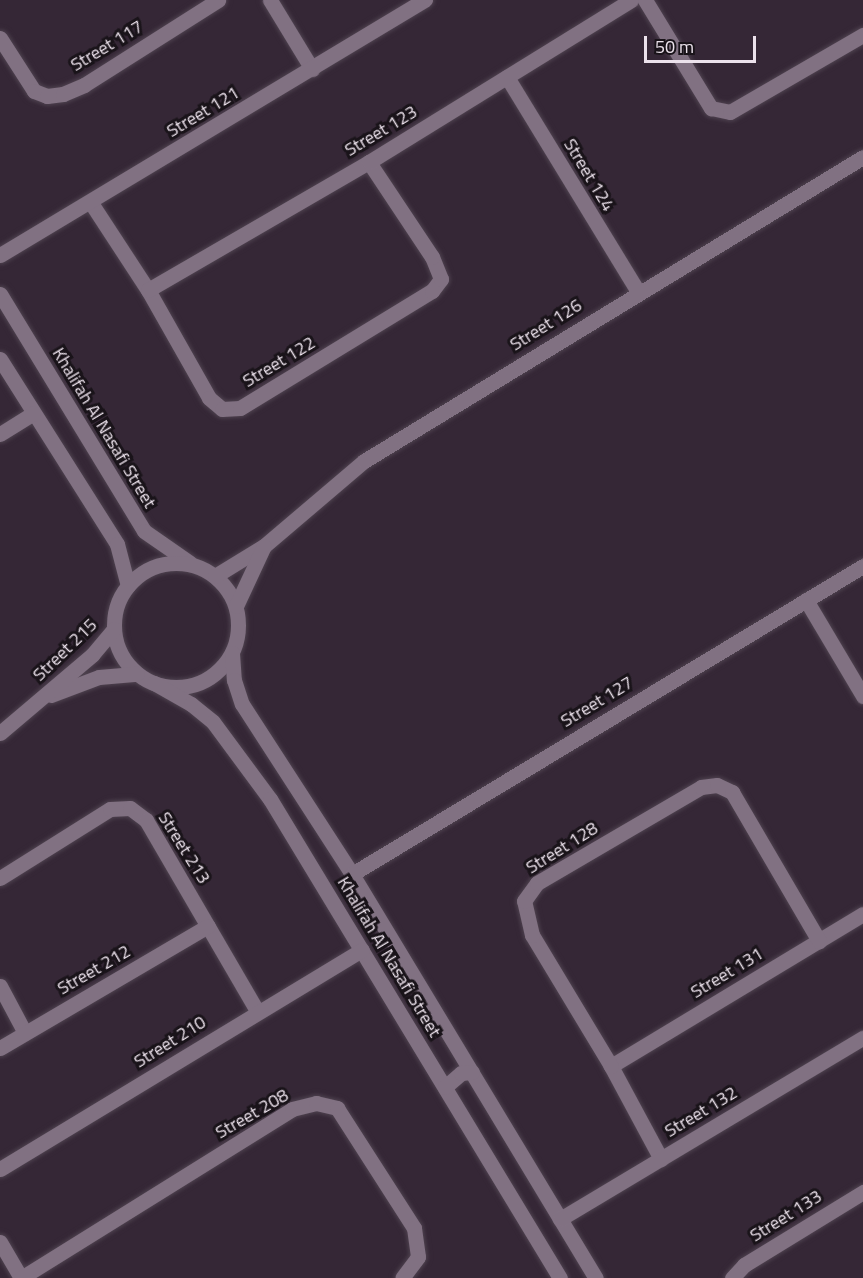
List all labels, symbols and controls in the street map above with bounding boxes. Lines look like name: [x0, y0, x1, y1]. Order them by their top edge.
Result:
street label: Street 117: [67, 16, 147, 76]
scale bar: [647, 24, 760, 62]
text: 50 m: [655, 33, 694, 60]
street label: Street 121: [163, 82, 243, 142]
street label: Street 123: [341, 101, 421, 161]
street label: Street 124: [559, 135, 619, 215]
street label: Street 126: [506, 294, 586, 356]
street label: Street 122: [239, 332, 319, 392]
street label: Khalifah Al Nasafi Street: [48, 344, 160, 512]
street label: Street 215: [29, 614, 101, 686]
street label: Street 127: [557, 672, 637, 732]
street label: Street 213: [153, 808, 215, 888]
street label: Street 128: [522, 817, 602, 879]
street label: Khalifah Al Nasafi Street: [333, 873, 445, 1041]
street label: Street 212: [54, 940, 134, 1000]
street label: Street 131: [687, 943, 767, 1003]
street label: Street 210: [130, 1011, 210, 1073]
street label: Street 132: [661, 1082, 741, 1142]
street label: Street 208: [212, 1084, 292, 1144]
street label: Street 133: [746, 1185, 826, 1247]

